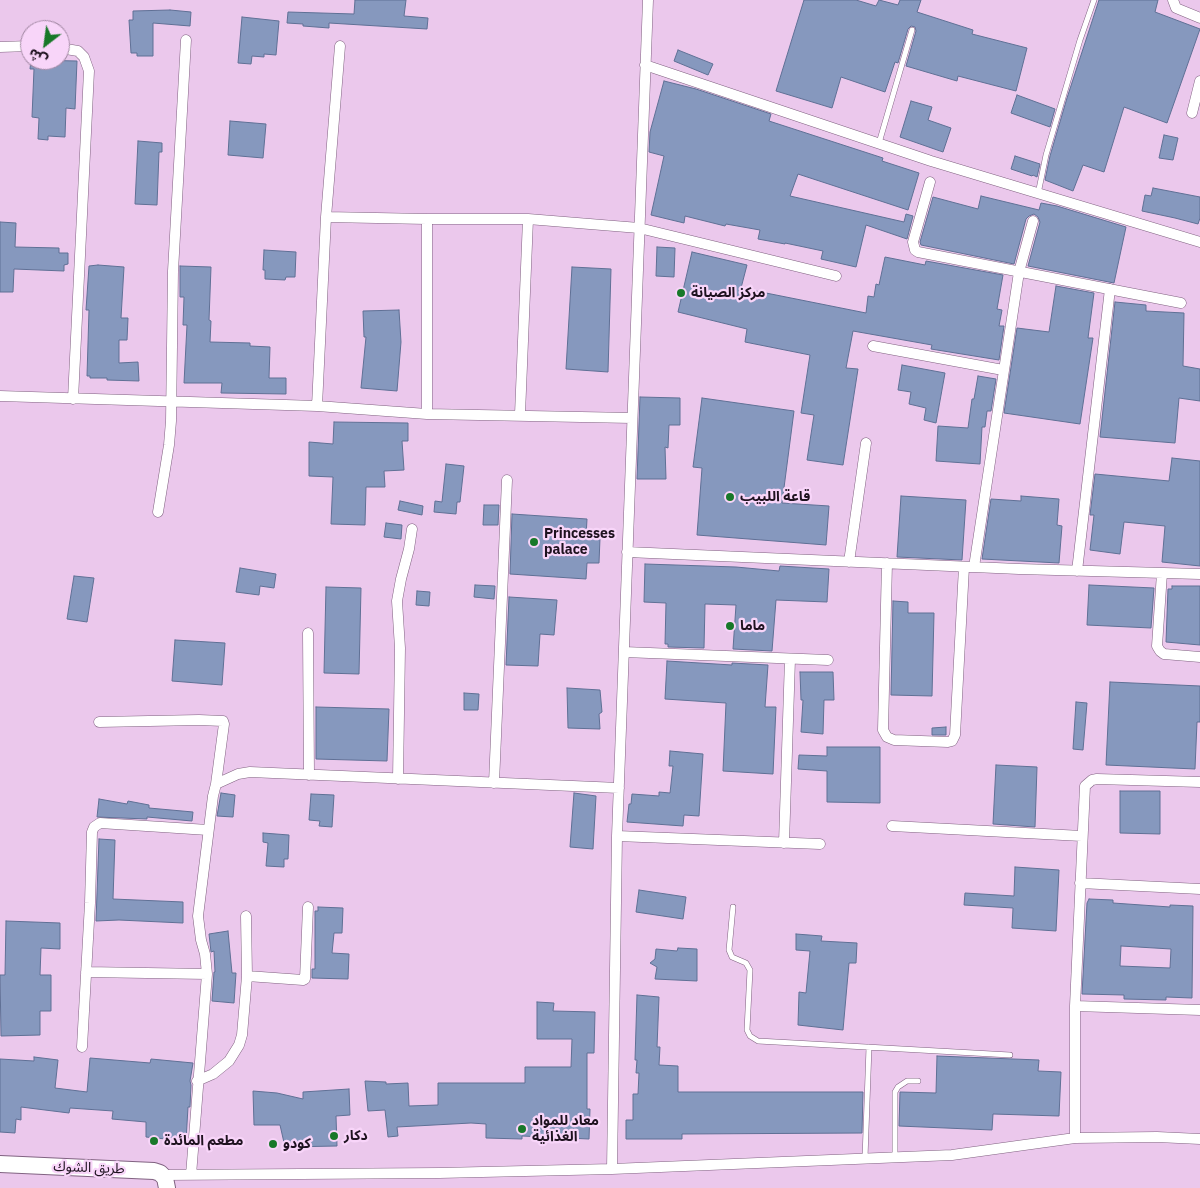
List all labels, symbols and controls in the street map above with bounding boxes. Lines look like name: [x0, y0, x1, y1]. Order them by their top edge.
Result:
north arrow: [20, 20, 70, 70]
text: ش: [25, 45, 51, 70]
place label: مركز الصيانة: [691, 285, 765, 301]
marker: مركز الصيانة: [675, 287, 687, 299]
place label: قاعة اللبيب: [740, 489, 810, 505]
marker: قاعة اللبيب: [724, 491, 736, 503]
place label: Princesses palace: [544, 526, 615, 558]
marker: Princesses palace: [528, 536, 540, 548]
place label: ماما: [740, 618, 765, 634]
marker: ماما: [724, 620, 736, 632]
place label: معاد للمواد الغذائية: [532, 1113, 599, 1146]
marker: معاد للمواد الغذائية: [516, 1123, 528, 1135]
place label: دكار: [344, 1128, 368, 1144]
marker: دكار: [328, 1130, 340, 1142]
place label: مطعم المائدة: [164, 1133, 243, 1149]
marker: مطعم المائدة: [148, 1135, 160, 1147]
place label: كودو: [283, 1136, 311, 1152]
marker: كودو: [267, 1138, 279, 1150]
street label: طريق الشوك: [53, 1158, 125, 1178]

